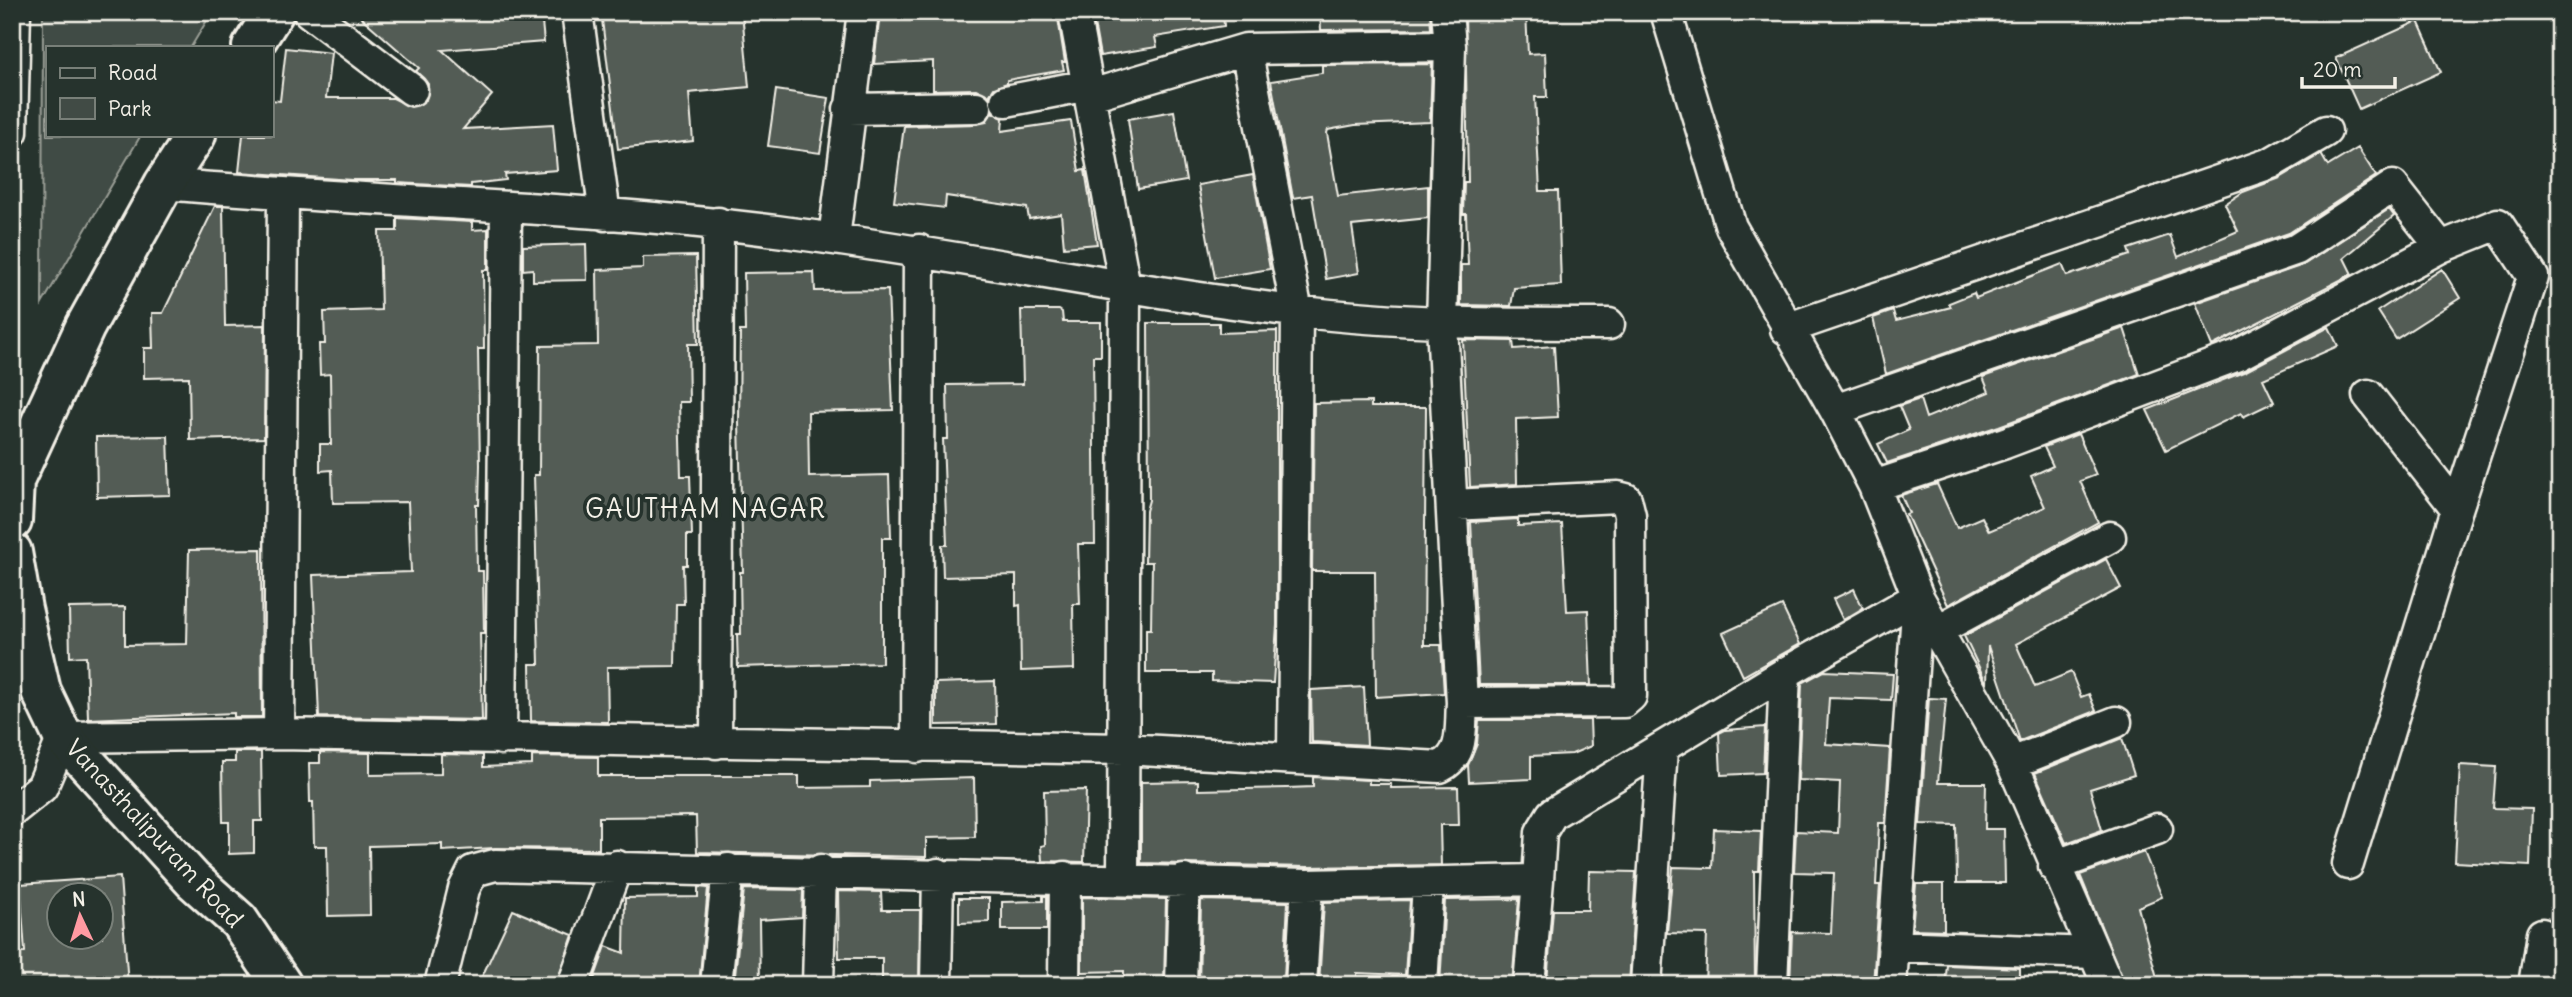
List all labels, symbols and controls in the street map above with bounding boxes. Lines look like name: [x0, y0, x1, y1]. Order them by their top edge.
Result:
legend: [46, 46, 273, 136]
scale bar: [2302, 46, 2395, 90]
text: 20 m: [2313, 56, 2362, 83]
text: Road: [108, 59, 157, 86]
text: Park: [108, 95, 151, 122]
district label: GAUTHAM NAGAR: [585, 492, 827, 525]
street label: Vanasthalipuram Road: [60, 733, 250, 933]
north arrow: [46, 881, 116, 951]
text: N: [71, 887, 86, 911]

